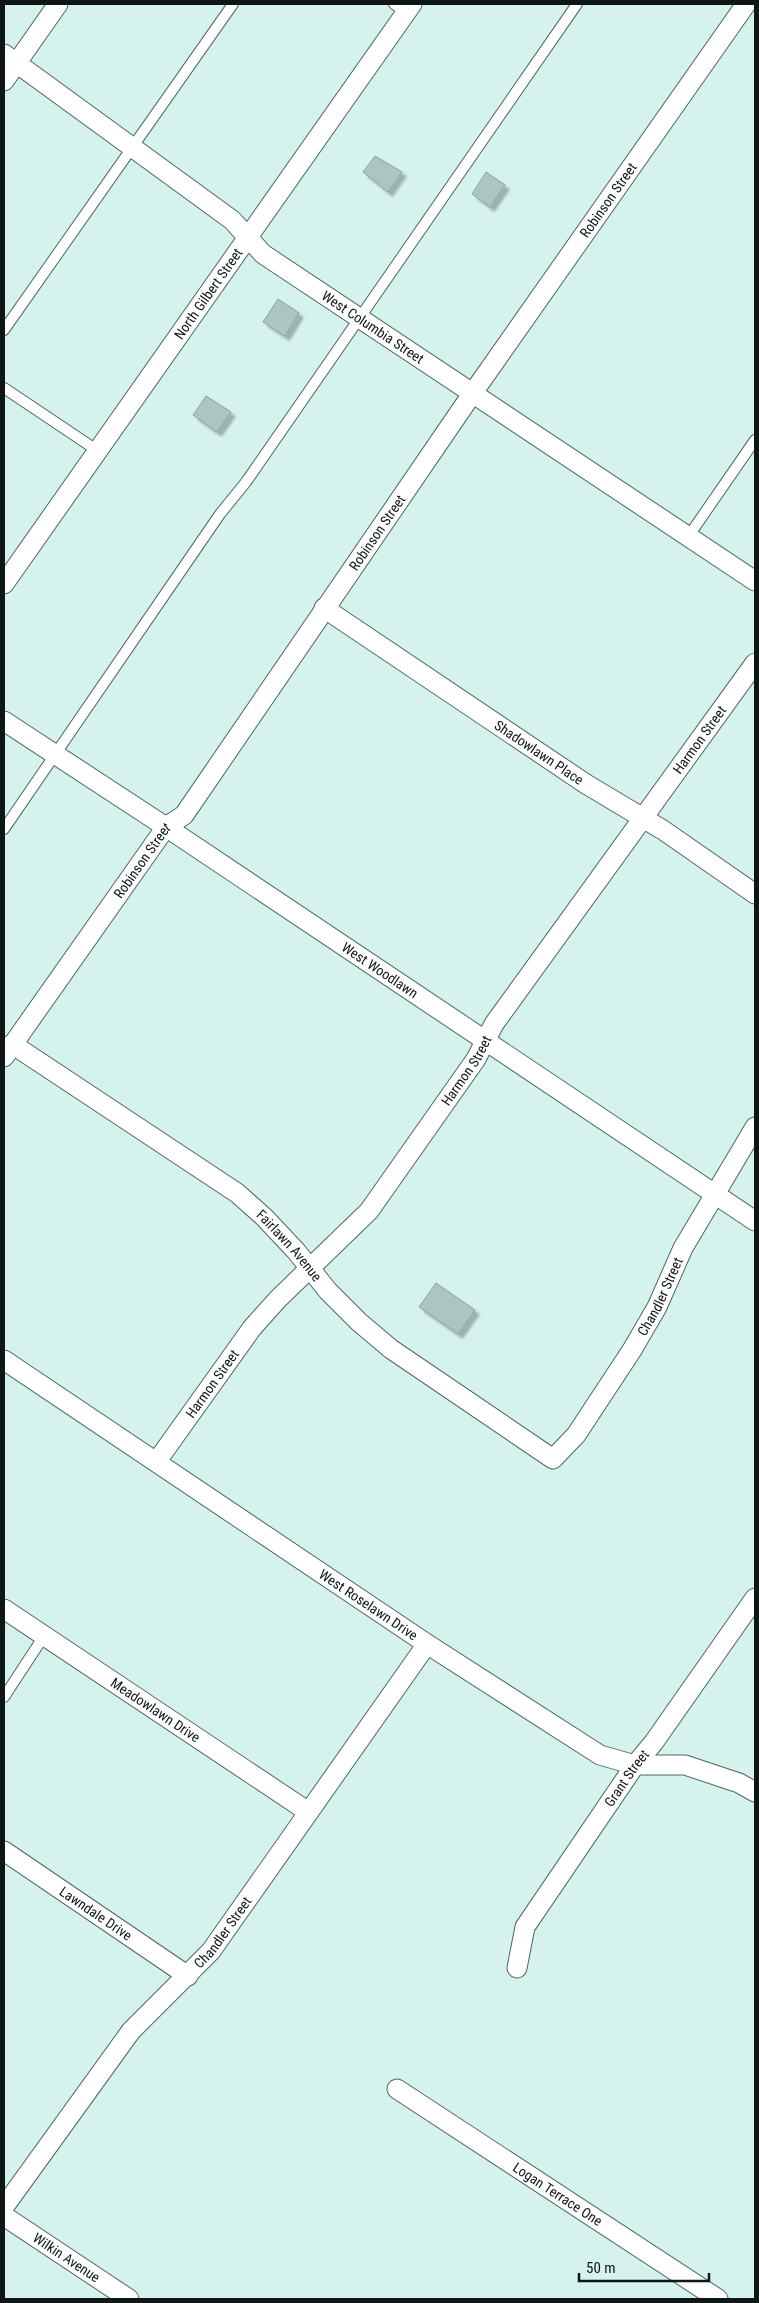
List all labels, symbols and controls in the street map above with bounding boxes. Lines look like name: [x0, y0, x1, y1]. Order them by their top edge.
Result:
street label: Robinson Street: [576, 160, 640, 241]
street label: North Gilbert Street: [171, 245, 246, 342]
street label: West Columbia Street: [319, 287, 427, 367]
street label: Robinson Street: [346, 492, 408, 573]
street label: Harmon Street: [670, 703, 729, 777]
street label: Shadowlawn Place: [492, 717, 587, 788]
street label: Robinson Street: [110, 819, 173, 901]
street label: West Woodlawn: [339, 939, 421, 1001]
street label: Harmon Street: [438, 1033, 495, 1109]
street label: Fairlawn Avenue: [253, 1206, 325, 1285]
street label: Chandler Street: [634, 1255, 686, 1339]
street label: Harmon Street: [182, 1346, 242, 1421]
street label: West Roselawn Drive: [316, 1566, 421, 1644]
street label: Meadowlawn Drive: [108, 1674, 203, 1746]
street label: Grant Street: [601, 1746, 652, 1810]
street label: Lawndale Drive: [57, 1883, 135, 1944]
street label: Chandler Street: [191, 1894, 255, 1971]
street label: Logan Terrace One: [510, 2159, 606, 2229]
street label: Wilkin Avenue: [30, 2230, 103, 2286]
scale bar: [579, 2250, 709, 2282]
text: 50 m: [586, 2259, 616, 2277]

